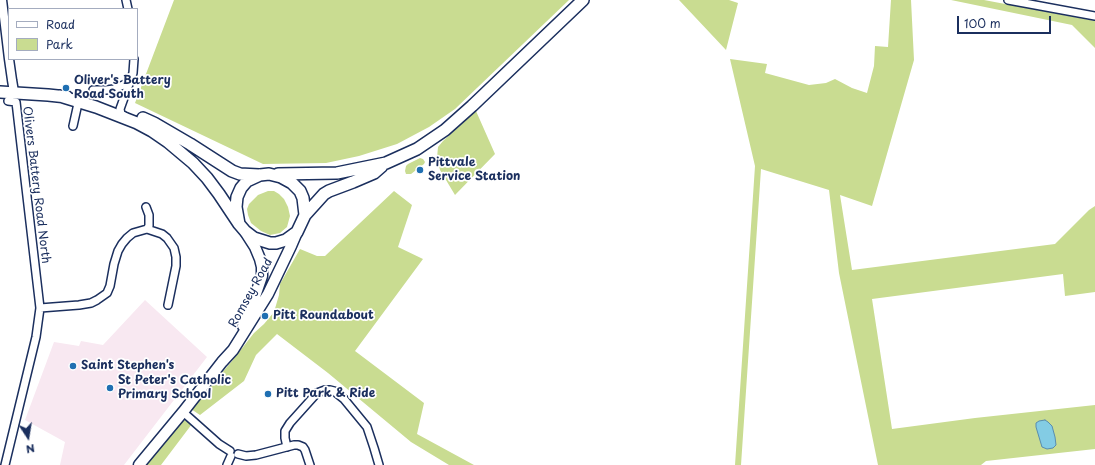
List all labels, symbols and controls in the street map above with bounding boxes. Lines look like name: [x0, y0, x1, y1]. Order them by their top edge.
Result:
legend: [8, 8, 138, 60]
scale bar: [959, 8, 1053, 34]
text: 100 m: [964, 14, 1001, 32]
text: Road: [46, 15, 75, 33]
text: Park: [46, 35, 73, 53]
place label: Oliver's Battery Road South: [74, 74, 171, 102]
marker: Oliver's Battery Road South: [61, 83, 71, 93]
street label: Olivers Battery Road North: [19, 106, 53, 264]
place label: Pittvale Service Station: [428, 156, 520, 184]
marker: Pittvale Service Station: [415, 165, 425, 175]
street label: Romsey Road: [226, 256, 276, 330]
place label: Pitt Roundabout: [273, 309, 374, 323]
marker: Pitt Roundabout: [260, 311, 270, 321]
place label: Saint Stephen's: [81, 359, 174, 373]
marker: Saint Stephen's: [68, 361, 78, 371]
place label: St Peter's Catholic Primary School: [118, 374, 231, 402]
marker: St Peter's Catholic Primary School: [105, 383, 115, 393]
place label: Pitt Park & Ride: [276, 387, 375, 401]
marker: Pitt Park & Ride: [263, 389, 273, 399]
north arrow: [8, 417, 48, 457]
text: N: [25, 440, 37, 458]

